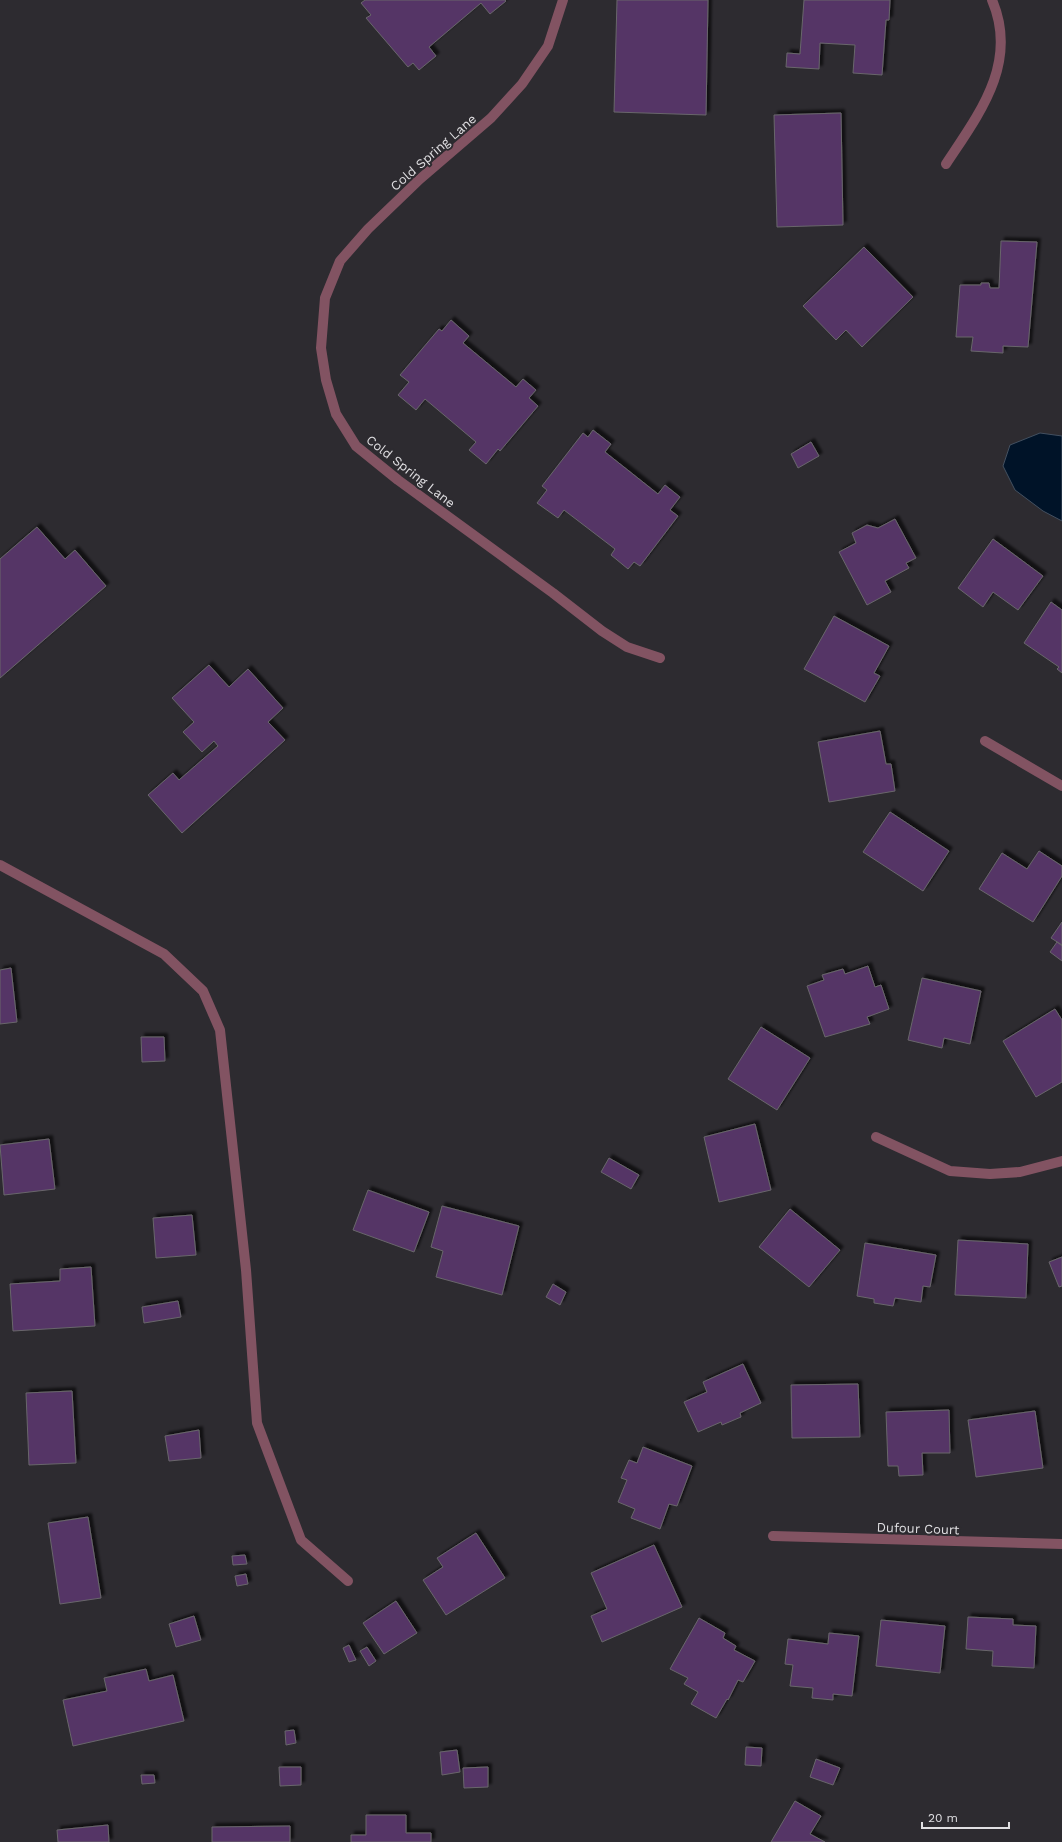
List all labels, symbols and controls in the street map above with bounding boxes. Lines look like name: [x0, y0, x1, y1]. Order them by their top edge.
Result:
street label: Cold Spring Lane: [387, 111, 479, 194]
street label: Cold Spring Lane: [363, 432, 458, 511]
street label: Dufour Court: [876, 1520, 960, 1537]
scale bar: [922, 1804, 1009, 1830]
text: 20 m: [928, 1811, 958, 1825]

